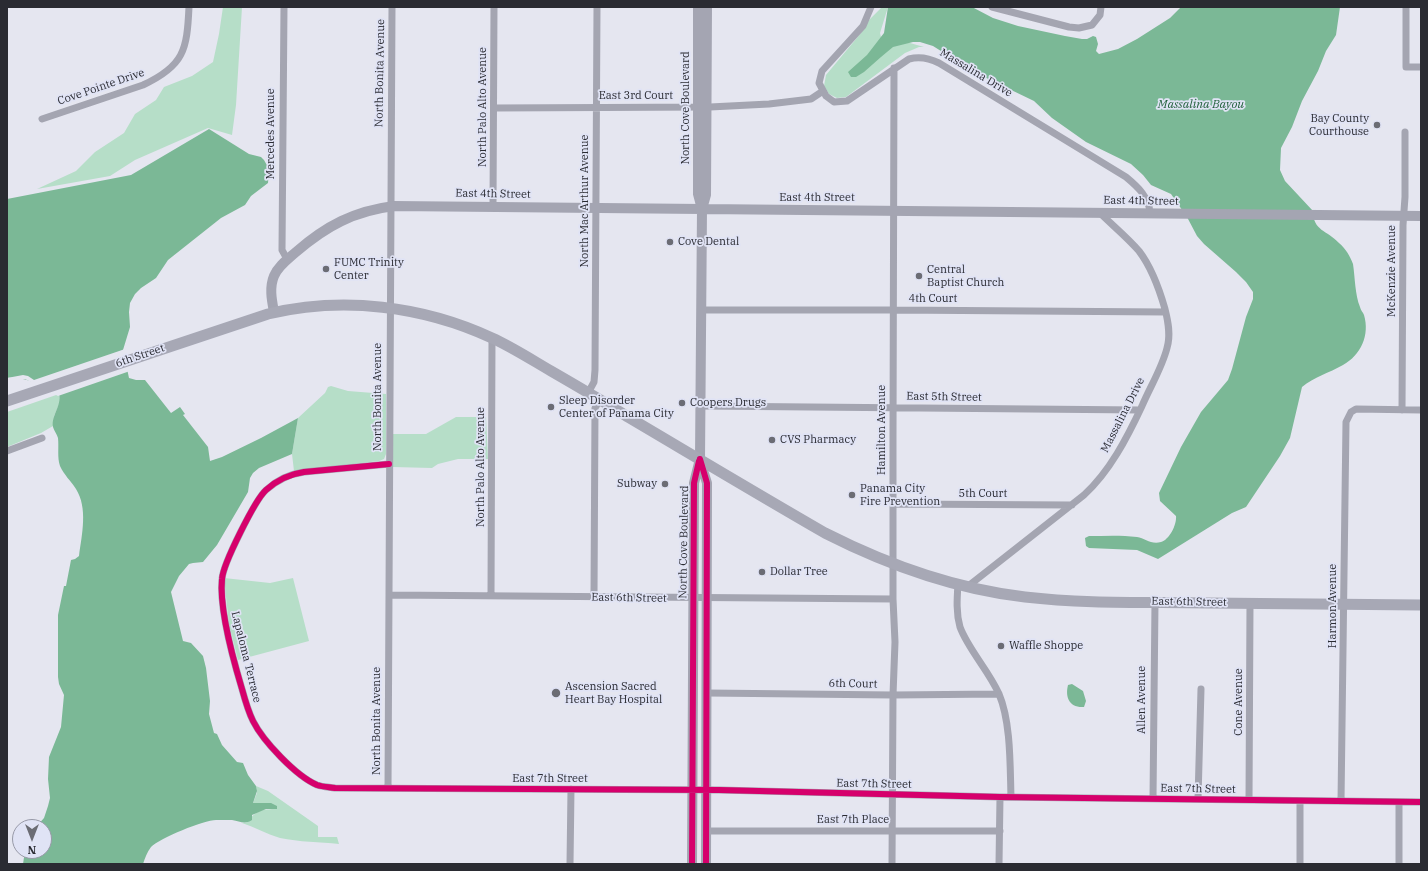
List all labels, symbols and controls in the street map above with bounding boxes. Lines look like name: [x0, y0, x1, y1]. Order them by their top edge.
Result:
street label: North Bonita Avenue: [372, 19, 388, 127]
street label: Massalina Drive: [937, 46, 1015, 100]
street label: North Palo Alto Avenue: [476, 47, 490, 167]
street label: North Cove Boulevard: [679, 51, 693, 165]
street label: Cove Pointe Drive: [56, 66, 146, 108]
street label: Mercedes Avenue: [264, 88, 278, 180]
street label: East 3rd Court: [599, 89, 673, 103]
water label: Massalina Bayou: [1158, 98, 1244, 112]
place label: Bay County Courthouse: [1309, 112, 1369, 138]
marker: Bay County Courthouse: [1372, 120, 1382, 130]
street label: North Mac Arthur Avenue: [578, 135, 592, 267]
street label: East 4th Street: [455, 187, 531, 201]
street label: East 4th Street: [779, 191, 855, 205]
street label: East 4th Street: [1103, 194, 1179, 208]
street label: McKenzie Avenue: [1385, 225, 1399, 317]
place label: Cove Dental: [678, 235, 739, 249]
marker: Cove Dental: [665, 237, 675, 247]
place label: FUMC Trinity Center: [334, 256, 404, 282]
place label: Central Baptist Church: [927, 263, 1004, 289]
marker: FUMC Trinity Center: [321, 264, 331, 274]
marker: Central Baptist Church: [914, 271, 924, 281]
street label: 4th Court: [909, 292, 957, 306]
street label: 6th Street: [114, 341, 166, 371]
street label: North Bonita Avenue: [371, 343, 385, 451]
street label: Massalina Drive: [1098, 375, 1148, 455]
street label: Hamilton Avenue: [875, 385, 889, 475]
street label: East 5th Street: [906, 390, 982, 404]
place label: Sleep Disorder Center of Panama City: [559, 394, 674, 420]
place label: Coopers Drugs: [690, 396, 766, 410]
marker: Coopers Drugs: [677, 398, 687, 408]
marker: Sleep Disorder Center of Panama City: [546, 402, 556, 412]
street label: North Palo Alto Avenue: [474, 407, 488, 527]
place label: CVS Pharmacy: [780, 433, 856, 447]
marker: CVS Pharmacy: [767, 435, 777, 445]
place label: Subway: [617, 477, 657, 491]
marker: Subway: [660, 479, 670, 489]
place label: Panama City Fire Prevention: [860, 482, 940, 508]
street label: North Cove Boulevard: [676, 485, 692, 599]
street label: 5th Court: [959, 487, 1007, 501]
marker: Panama City Fire Prevention: [847, 490, 857, 500]
street label: Harmon Avenue: [1326, 564, 1340, 648]
place label: Dollar Tree: [770, 565, 828, 579]
marker: Dollar Tree: [757, 567, 767, 577]
street label: East 6th Street: [591, 591, 667, 605]
street label: East 6th Street: [1151, 595, 1227, 609]
street label: Lapaloma Terrace: [228, 610, 264, 704]
place label: Waffle Shoppe: [1009, 639, 1083, 653]
marker: Waffle Shoppe: [996, 641, 1006, 651]
street label: Allen Avenue: [1135, 666, 1149, 734]
street label: North Bonita Avenue: [370, 667, 384, 775]
street label: Cone Avenue: [1232, 668, 1246, 736]
street label: 6th Court: [828, 677, 878, 691]
place label: Ascension Sacred Heart Bay Hospital: [565, 680, 662, 706]
marker: Ascension Sacred Heart Bay Hospital: [550, 687, 562, 699]
street label: East 7th Street: [512, 772, 588, 786]
street label: East 7th Street: [836, 777, 912, 791]
street label: East 7th Street: [1160, 782, 1236, 796]
street label: East 7th Place: [817, 813, 889, 827]
north arrow: [12, 819, 52, 859]
text: N: [28, 843, 36, 857]

